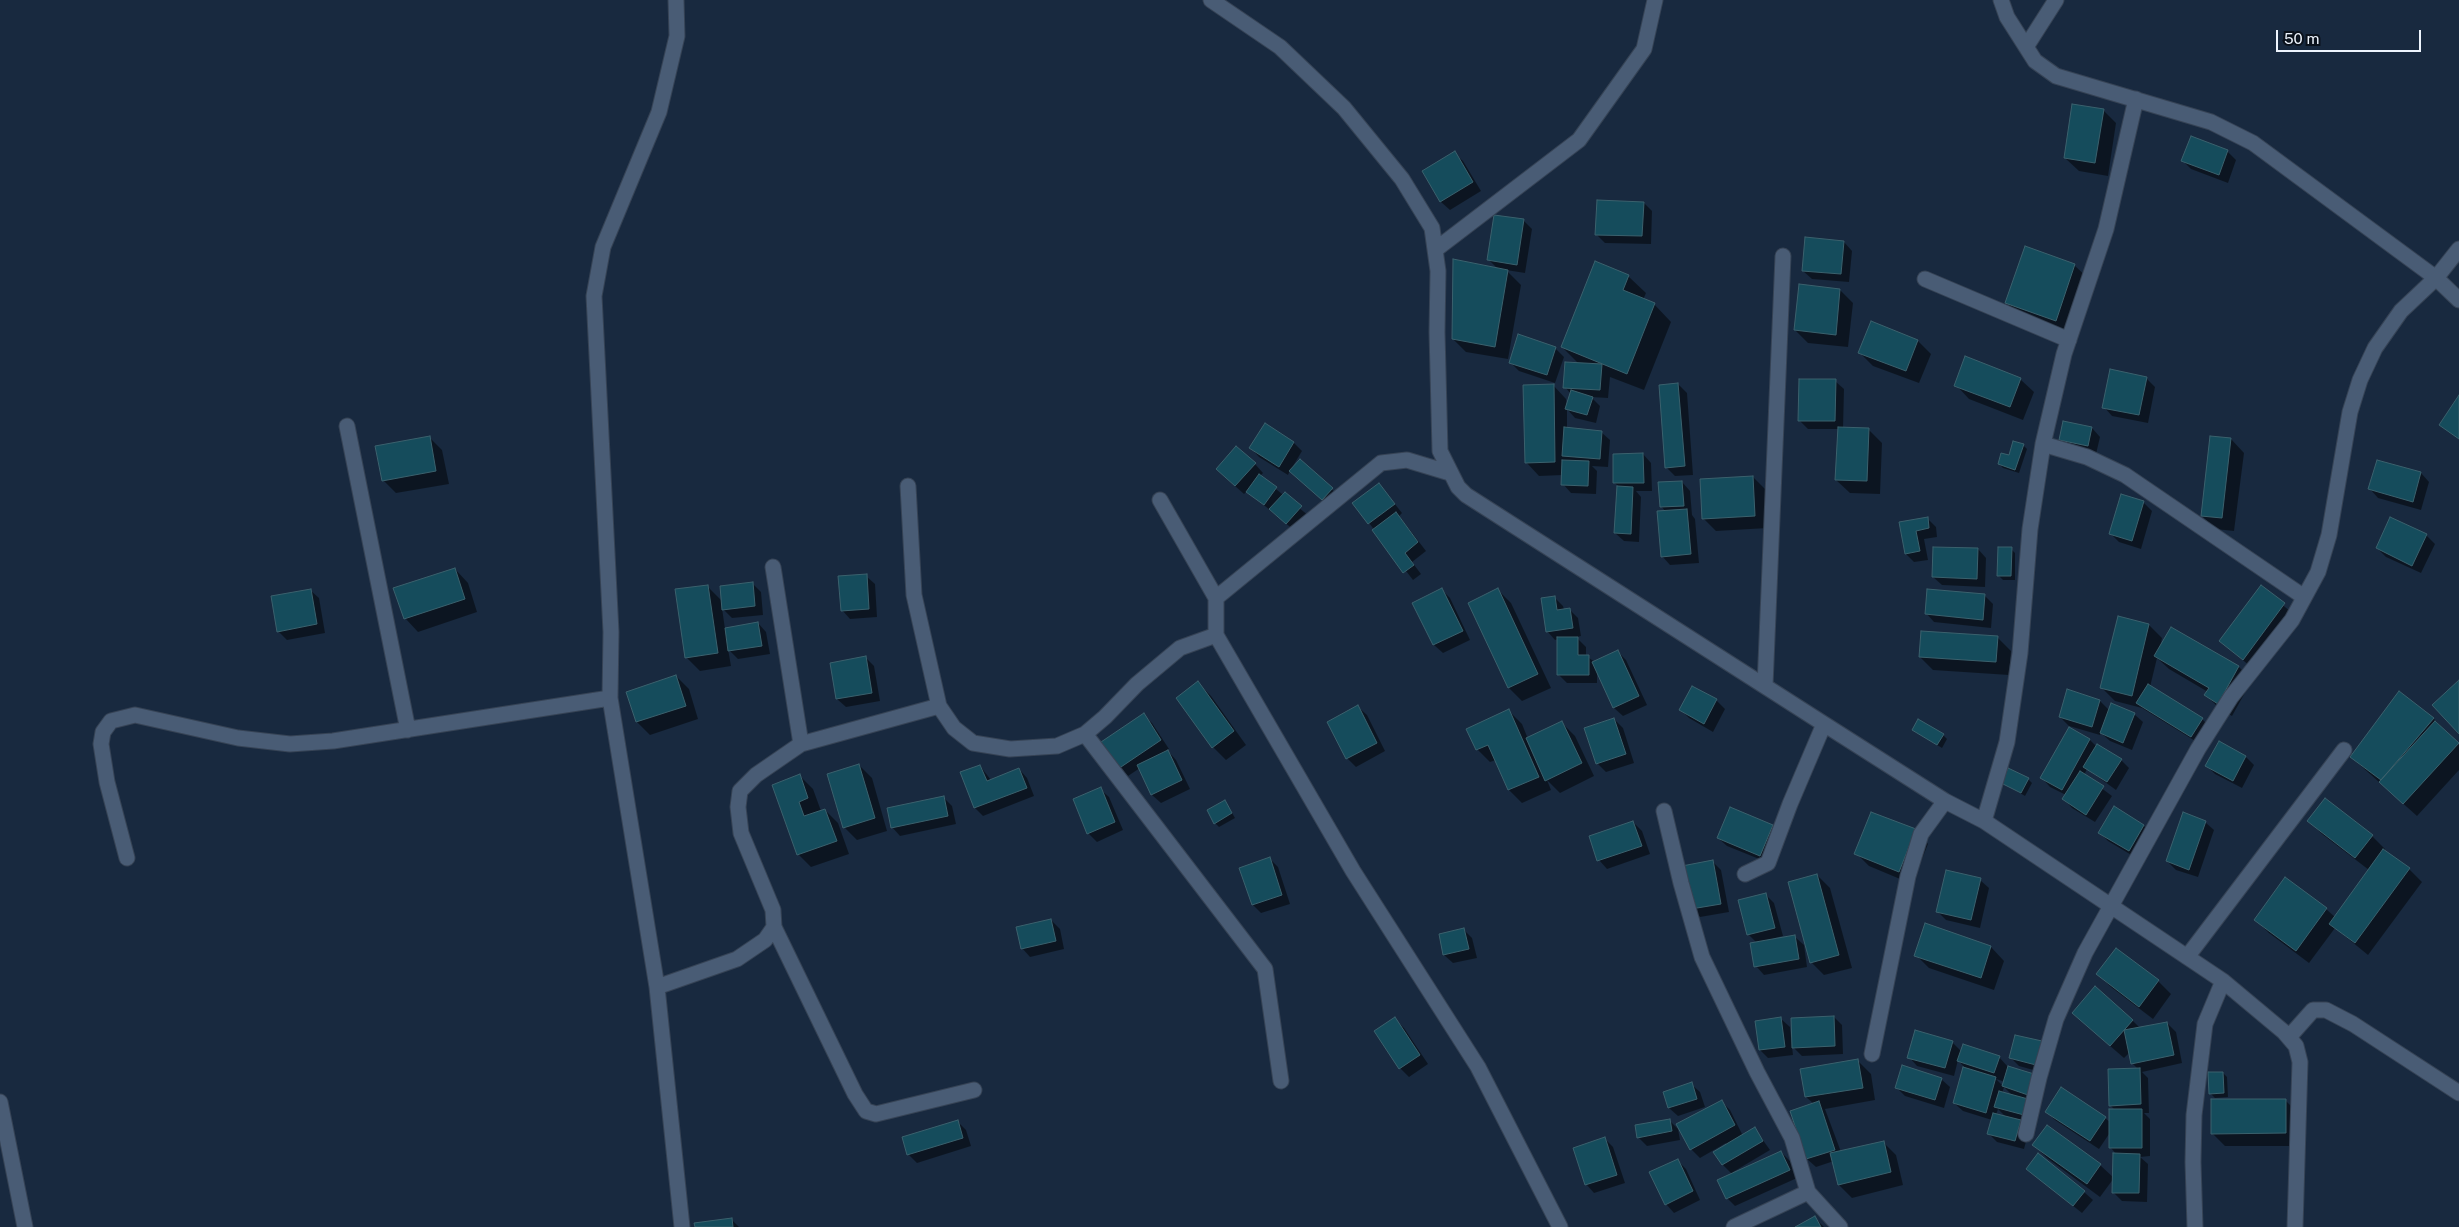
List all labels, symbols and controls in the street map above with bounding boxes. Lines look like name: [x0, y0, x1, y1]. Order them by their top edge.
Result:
scale bar: [2279, 20, 2424, 52]
text: 50 m: [2284, 30, 2319, 47]

